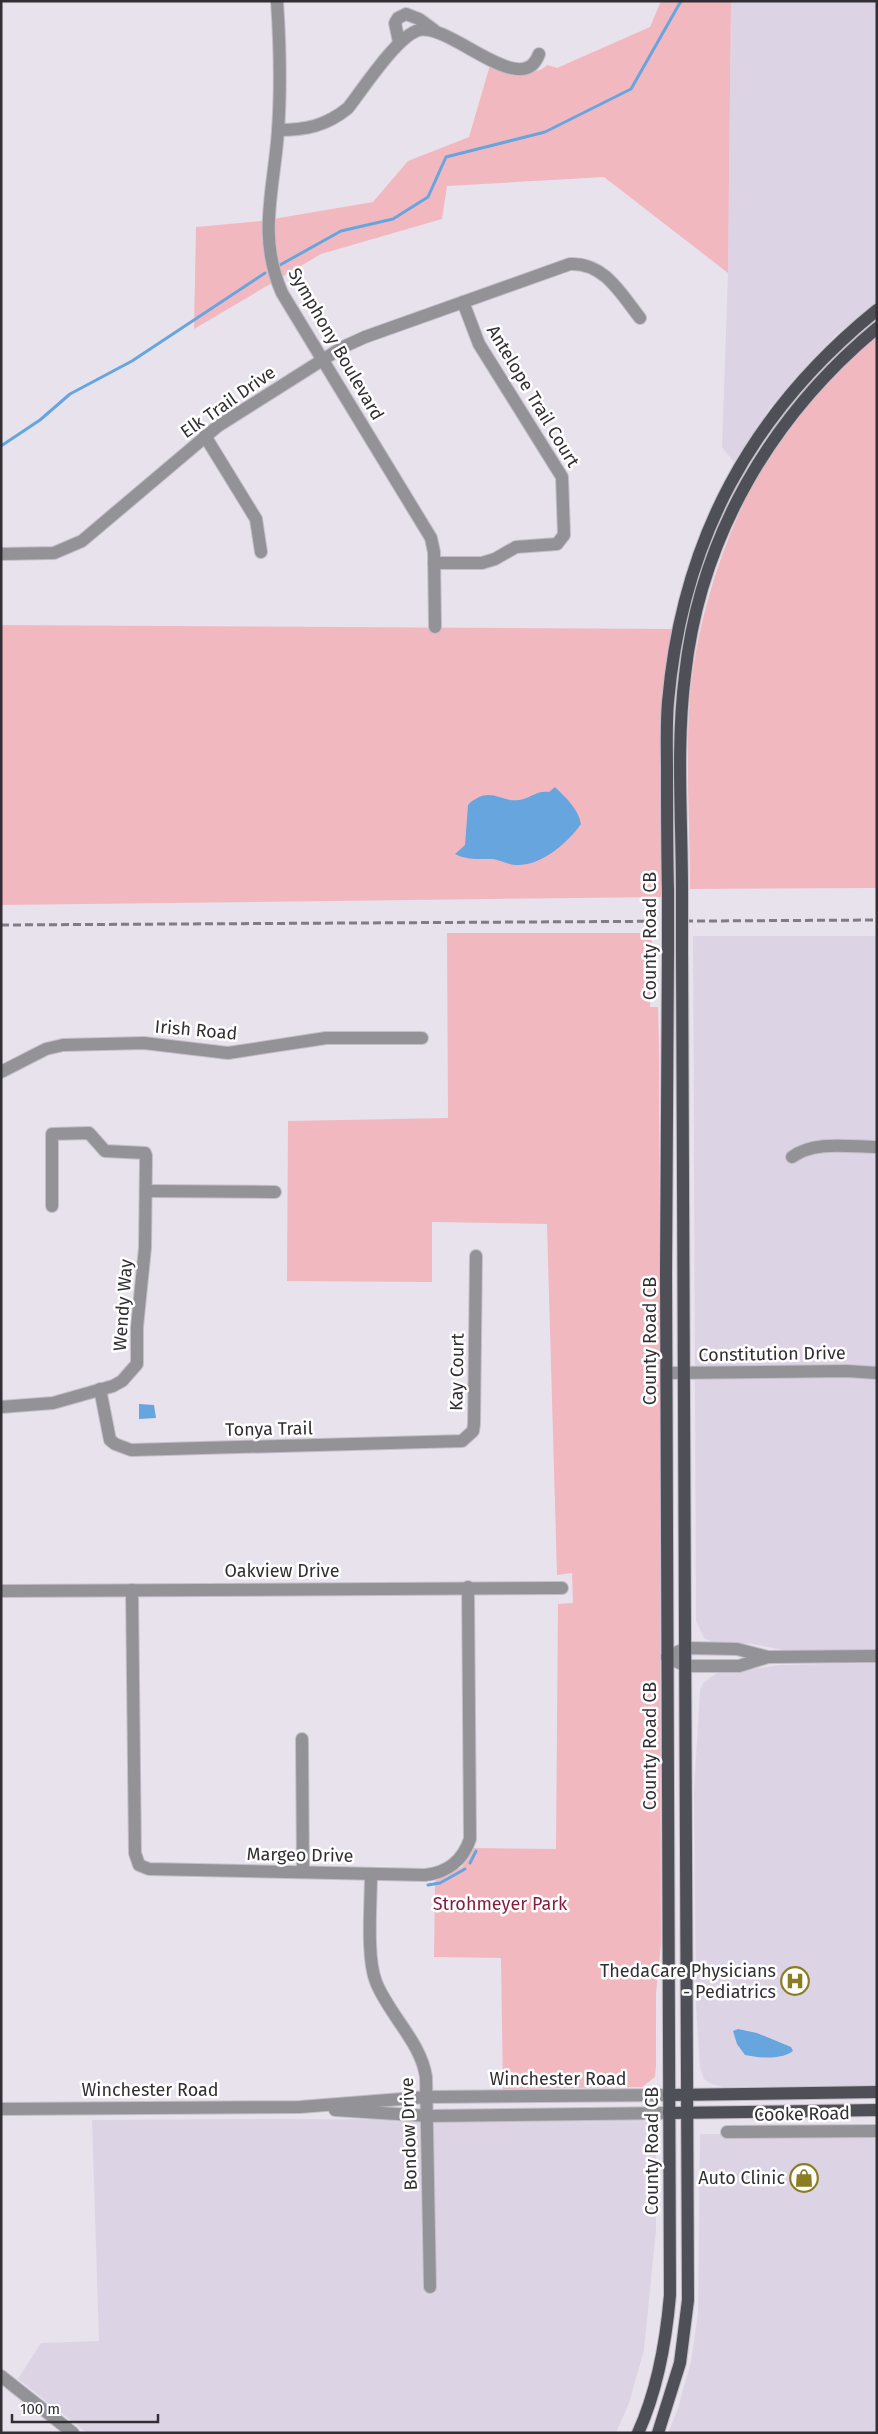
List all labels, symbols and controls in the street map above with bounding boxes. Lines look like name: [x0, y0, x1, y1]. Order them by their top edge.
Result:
street label: Symphony Boulevard: [283, 264, 389, 424]
street label: Antelope Trail Court: [482, 321, 584, 472]
street label: Elk Trail Drive: [176, 361, 280, 443]
street label: County Road CB: [639, 872, 661, 1000]
street label: Irish Road: [154, 1015, 238, 1045]
street label: Wendy Way: [109, 1258, 137, 1352]
street label: County Road CB: [639, 1277, 661, 1405]
street label: Kay Court: [445, 1332, 469, 1411]
street label: Constitution Drive: [698, 1342, 846, 1366]
street label: Tonya Trail: [225, 1417, 313, 1441]
street label: Oakview Drive: [225, 1560, 339, 1582]
street label: County Road CB: [639, 1682, 661, 1810]
street label: Margeo Drive: [246, 1843, 354, 1867]
park label: Strohmeyer Park: [433, 1893, 568, 1915]
place label: ThedaCare Physicians - Pediatrics: [600, 1960, 776, 2003]
hospital icon: ThedaCare Physicians - Pediatrics: [780, 1966, 810, 1996]
street label: Winchester Road: [489, 2068, 627, 2090]
street label: Bondow Drive: [396, 2077, 422, 2191]
street label: Winchester Road: [81, 2079, 219, 2101]
street label: County Road CB: [641, 2087, 663, 2215]
street label: Cooke Road: [754, 2102, 850, 2126]
shop icon: Auto Clinic: [789, 2163, 819, 2193]
place label: Auto Clinic: [698, 2167, 785, 2189]
scale bar: [12, 2392, 159, 2424]
text: 100 m: [20, 2400, 60, 2418]

